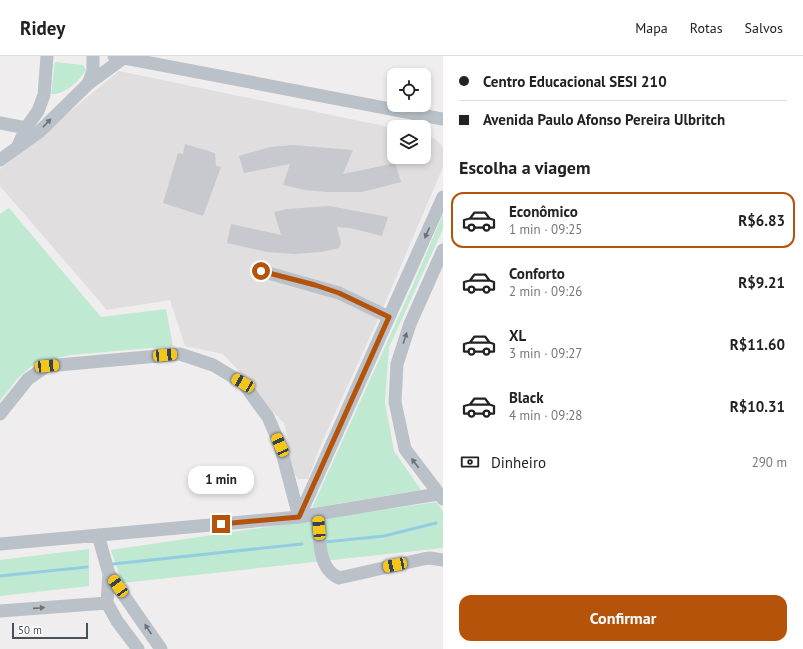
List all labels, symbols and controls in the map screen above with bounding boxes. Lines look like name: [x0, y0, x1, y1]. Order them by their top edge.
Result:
text: Ridey: [20, 16, 65, 40]
text: Mapa: [635, 19, 668, 37]
text: Rotas: [690, 19, 723, 37]
text: Salvos: [745, 19, 783, 37]
map controls: [387, 68, 431, 164]
button: locate: [387, 68, 431, 112]
text: Centro Educacional SESI 210: [483, 72, 667, 91]
text: Avenida Paulo Afonso Pereira Ulbritch: [483, 110, 725, 129]
one-way arrow: [42, 118, 52, 128]
button: layers: [387, 120, 431, 164]
text: Escolha a viagem: [459, 156, 591, 179]
icon: car: [461, 202, 497, 238]
text: Econômico: [509, 202, 578, 221]
text: R$6.83: [738, 211, 785, 230]
text: 1 min · 09:25: [509, 221, 582, 238]
one-way arrow: [424, 227, 430, 238]
route start: [252, 262, 270, 280]
icon: car: [461, 264, 497, 300]
text: Conforto: [509, 264, 565, 283]
text: R$9.21: [738, 273, 785, 292]
text: 2 min · 09:26: [509, 283, 582, 300]
icon: car: [461, 326, 497, 362]
text: XL: [509, 326, 526, 345]
one-way arrow: [402, 332, 408, 344]
text: R$11.60: [730, 335, 785, 354]
text: 3 min · 09:27: [509, 345, 582, 362]
car: [153, 348, 177, 362]
car: [35, 359, 59, 373]
car: [230, 372, 256, 394]
icon: car: [461, 388, 497, 424]
text: Black: [509, 388, 544, 407]
text: R$10.31: [730, 397, 785, 416]
text: 4 min · 09:28: [509, 407, 582, 424]
car: [270, 432, 290, 458]
icon: cash: [459, 451, 481, 473]
text: Dinheiro: [491, 453, 546, 472]
text: 290 m: [752, 454, 787, 471]
one-way arrow: [411, 457, 419, 468]
callout: 1 min: [188, 466, 254, 494]
text: 1 min: [205, 471, 237, 488]
route end: [212, 515, 230, 533]
car: [312, 516, 326, 540]
car: [382, 557, 408, 573]
car: [106, 573, 130, 599]
button: Confirmar: [459, 595, 787, 641]
one-way arrow: [33, 605, 45, 612]
scale bar: [12, 621, 88, 640]
text: 50 m: [18, 623, 42, 637]
one-way arrow: [144, 624, 152, 634]

